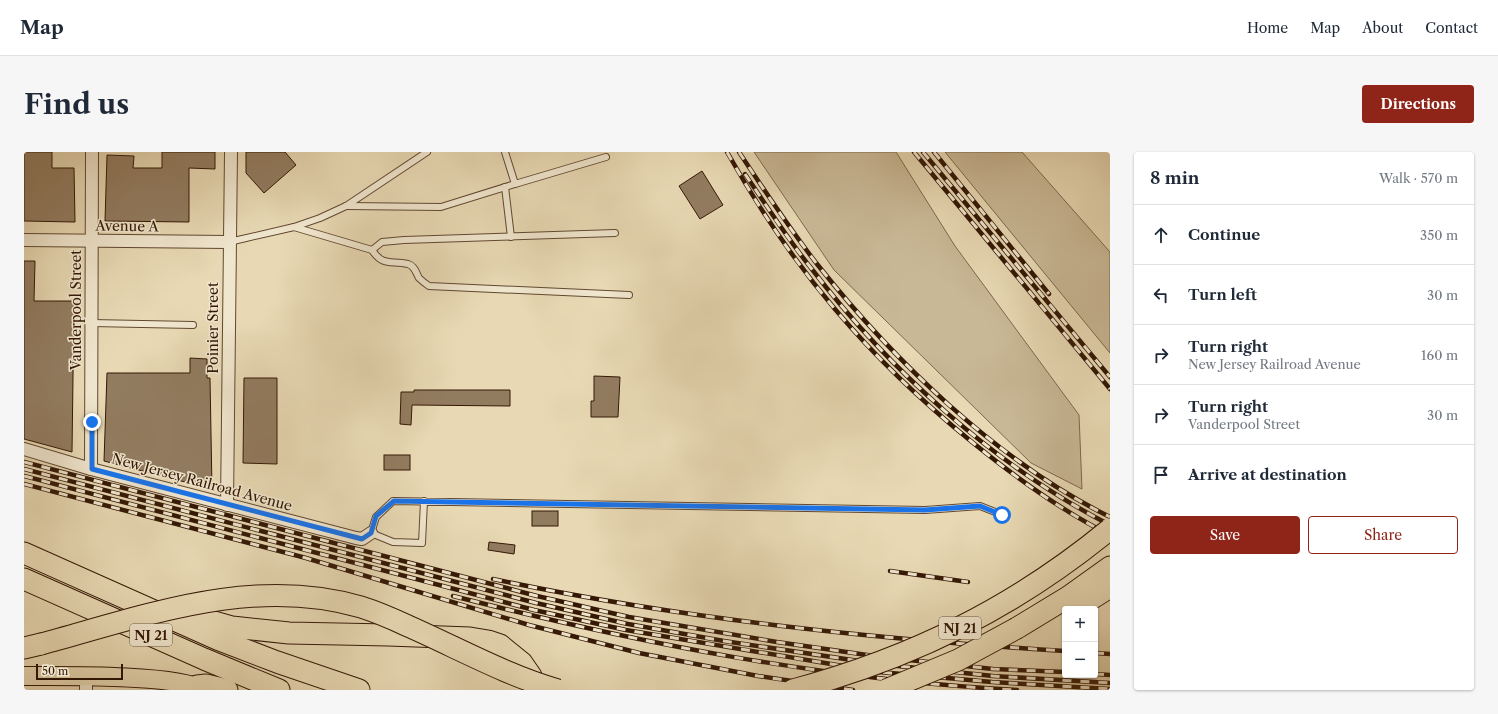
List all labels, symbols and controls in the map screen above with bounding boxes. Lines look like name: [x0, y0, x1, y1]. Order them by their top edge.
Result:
text: Map: [20, 16, 64, 39]
text: Home: [1247, 19, 1288, 37]
text: Map: [1310, 19, 1340, 37]
text: About: [1362, 19, 1403, 37]
text: Contact: [1425, 19, 1478, 37]
button: Directions: [1362, 85, 1474, 123]
text: Find us: [24, 87, 129, 121]
text: 8 min: [1150, 168, 1199, 188]
text: Walk · 570 m: [1379, 170, 1458, 186]
street label: Avenue A: [94, 216, 159, 236]
icon: ahead: [1150, 224, 1172, 246]
text: Continue: [1188, 225, 1260, 244]
text: 350 m: [1420, 227, 1458, 243]
street label: Vanderpool Street: [67, 250, 85, 371]
street label: Poinier Street: [204, 282, 222, 374]
icon: left: [1150, 284, 1172, 306]
text: Turn left: [1188, 285, 1257, 304]
text: 30 m: [1427, 287, 1458, 303]
text: Turn right: [1188, 337, 1268, 356]
icon: right: [1150, 344, 1172, 366]
text: 160 m: [1421, 347, 1458, 363]
text: New Jersey Railroad Avenue: [1188, 356, 1361, 372]
text: Turn right: [1188, 397, 1268, 416]
icon: right: [1150, 404, 1172, 426]
text: 30 m: [1427, 407, 1458, 423]
route end: [83, 413, 101, 431]
text: Vanderpool Street: [1188, 416, 1300, 432]
street label: New Jersey Railroad Avenue: [110, 449, 294, 515]
icon: arrive: [1150, 464, 1172, 486]
text: Arrive at destination: [1188, 465, 1347, 484]
route start: [993, 506, 1011, 524]
button: Save: [1150, 516, 1300, 554]
button: Share: [1308, 516, 1458, 554]
map controls: [1062, 606, 1098, 678]
button: +: [1062, 606, 1098, 642]
road number: NJ 21: [939, 617, 981, 639]
road number: NJ 21: [130, 624, 172, 646]
button: −: [1062, 642, 1098, 678]
scale bar: [36, 662, 123, 681]
text: 50 m: [42, 664, 68, 678]

